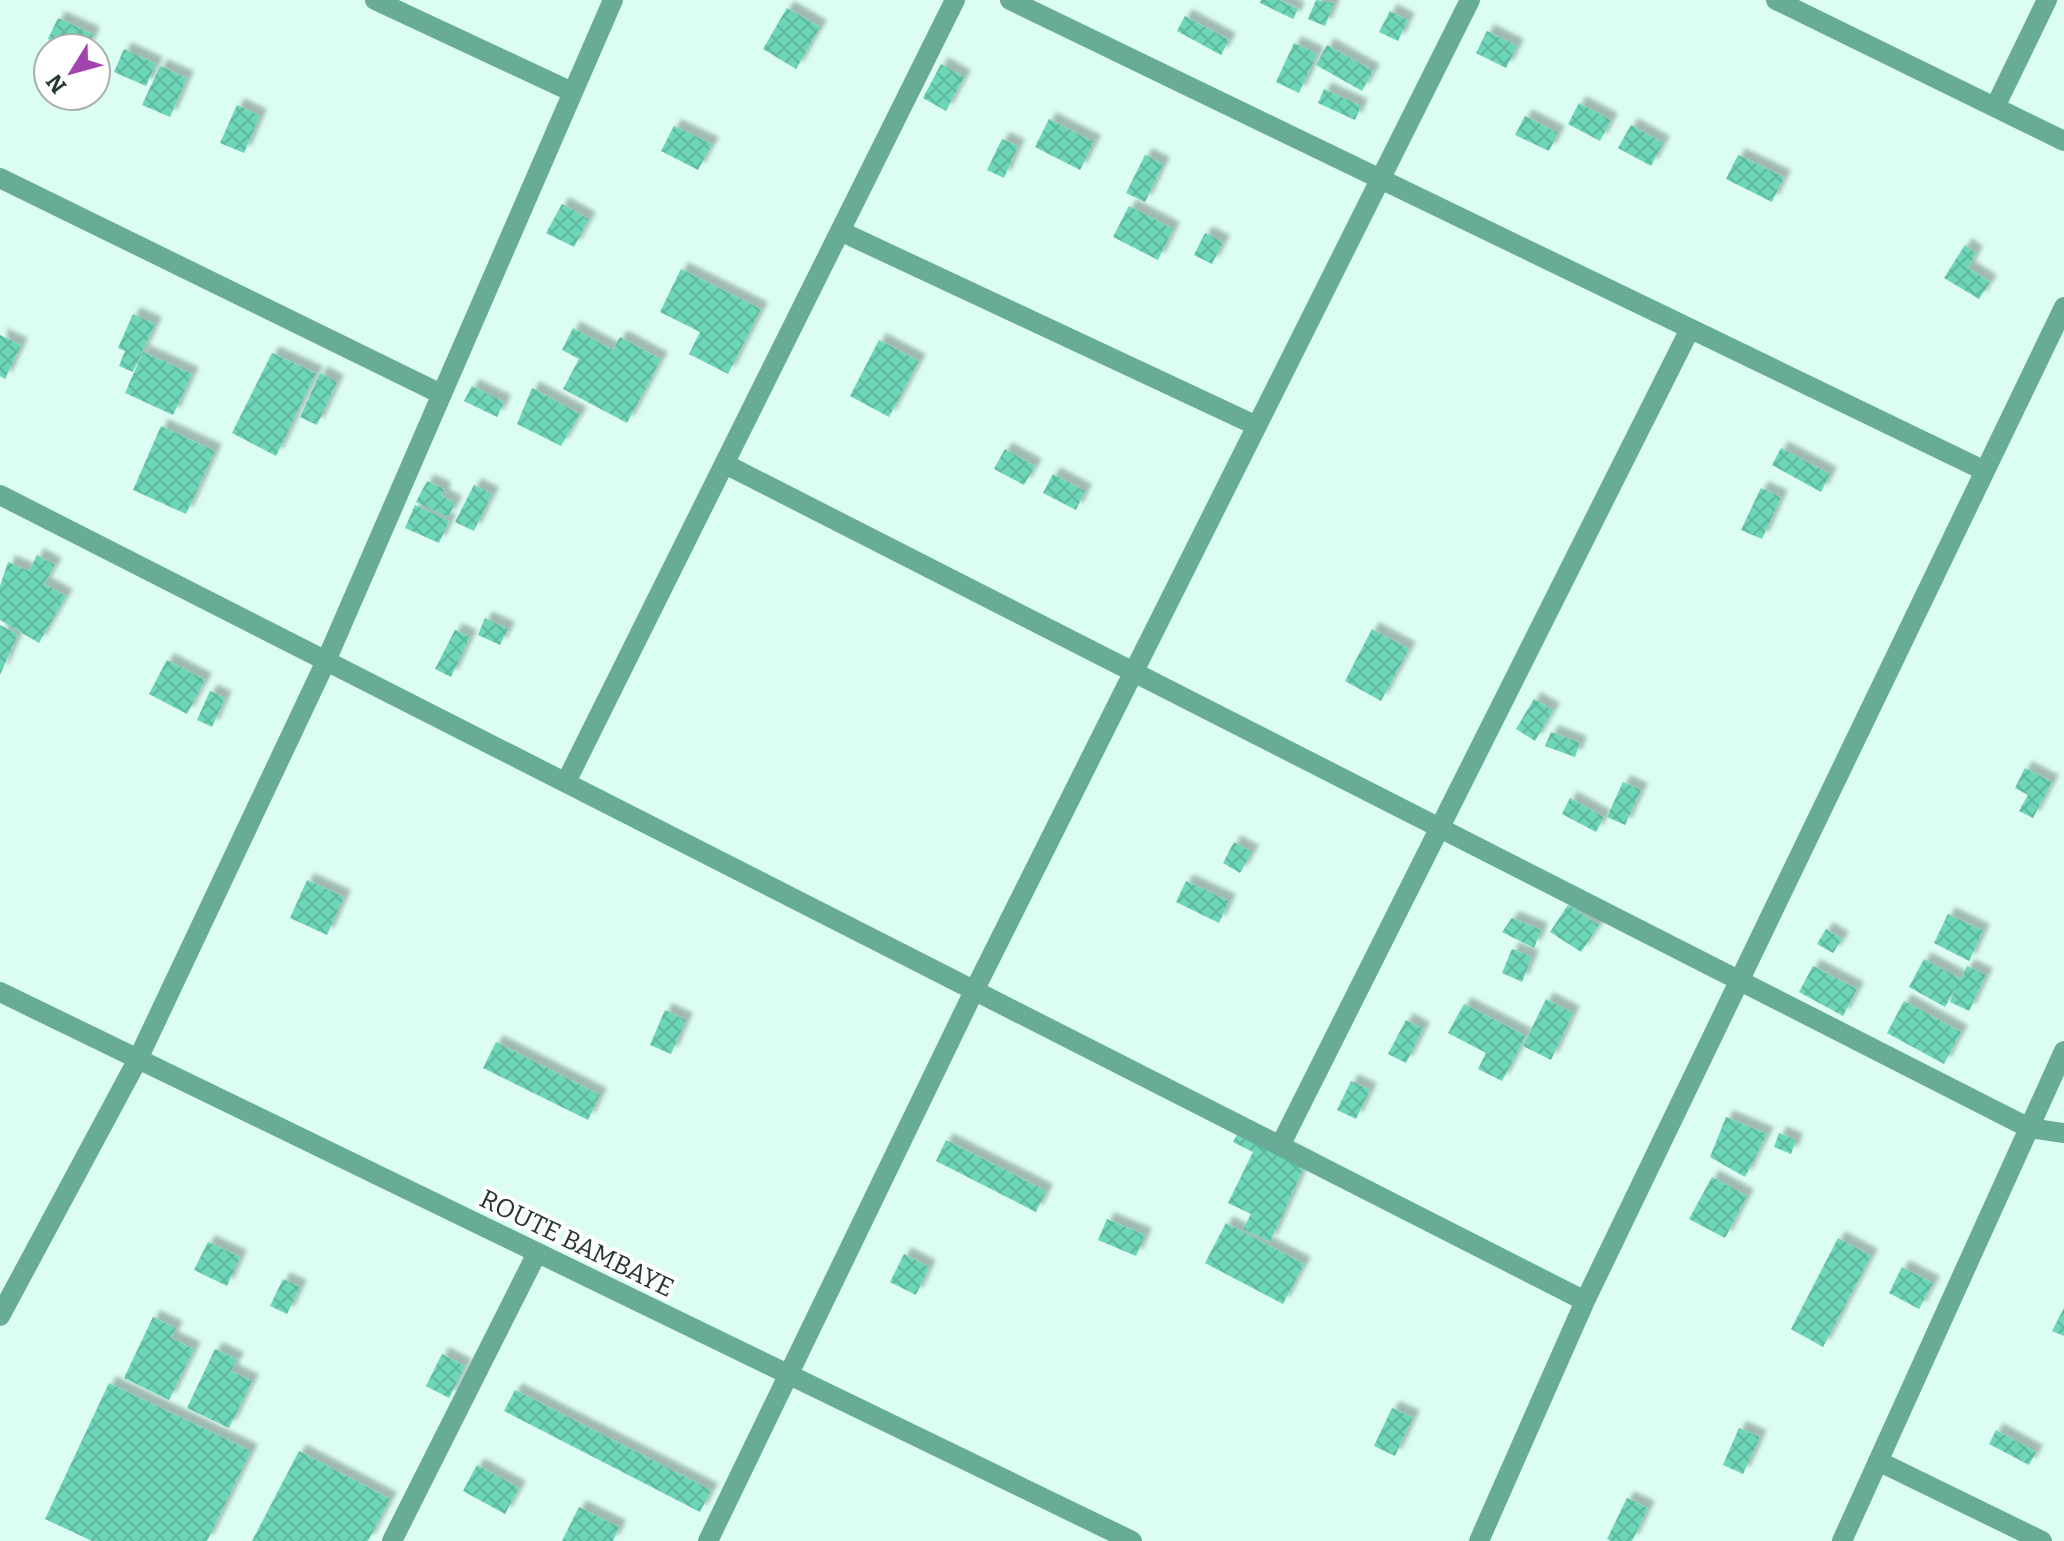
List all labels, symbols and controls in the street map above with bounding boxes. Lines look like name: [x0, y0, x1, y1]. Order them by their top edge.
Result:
north arrow: [32, 32, 112, 112]
text: N: [41, 69, 72, 99]
street label: ROUTE BAMBAYE: [475, 1183, 679, 1304]

